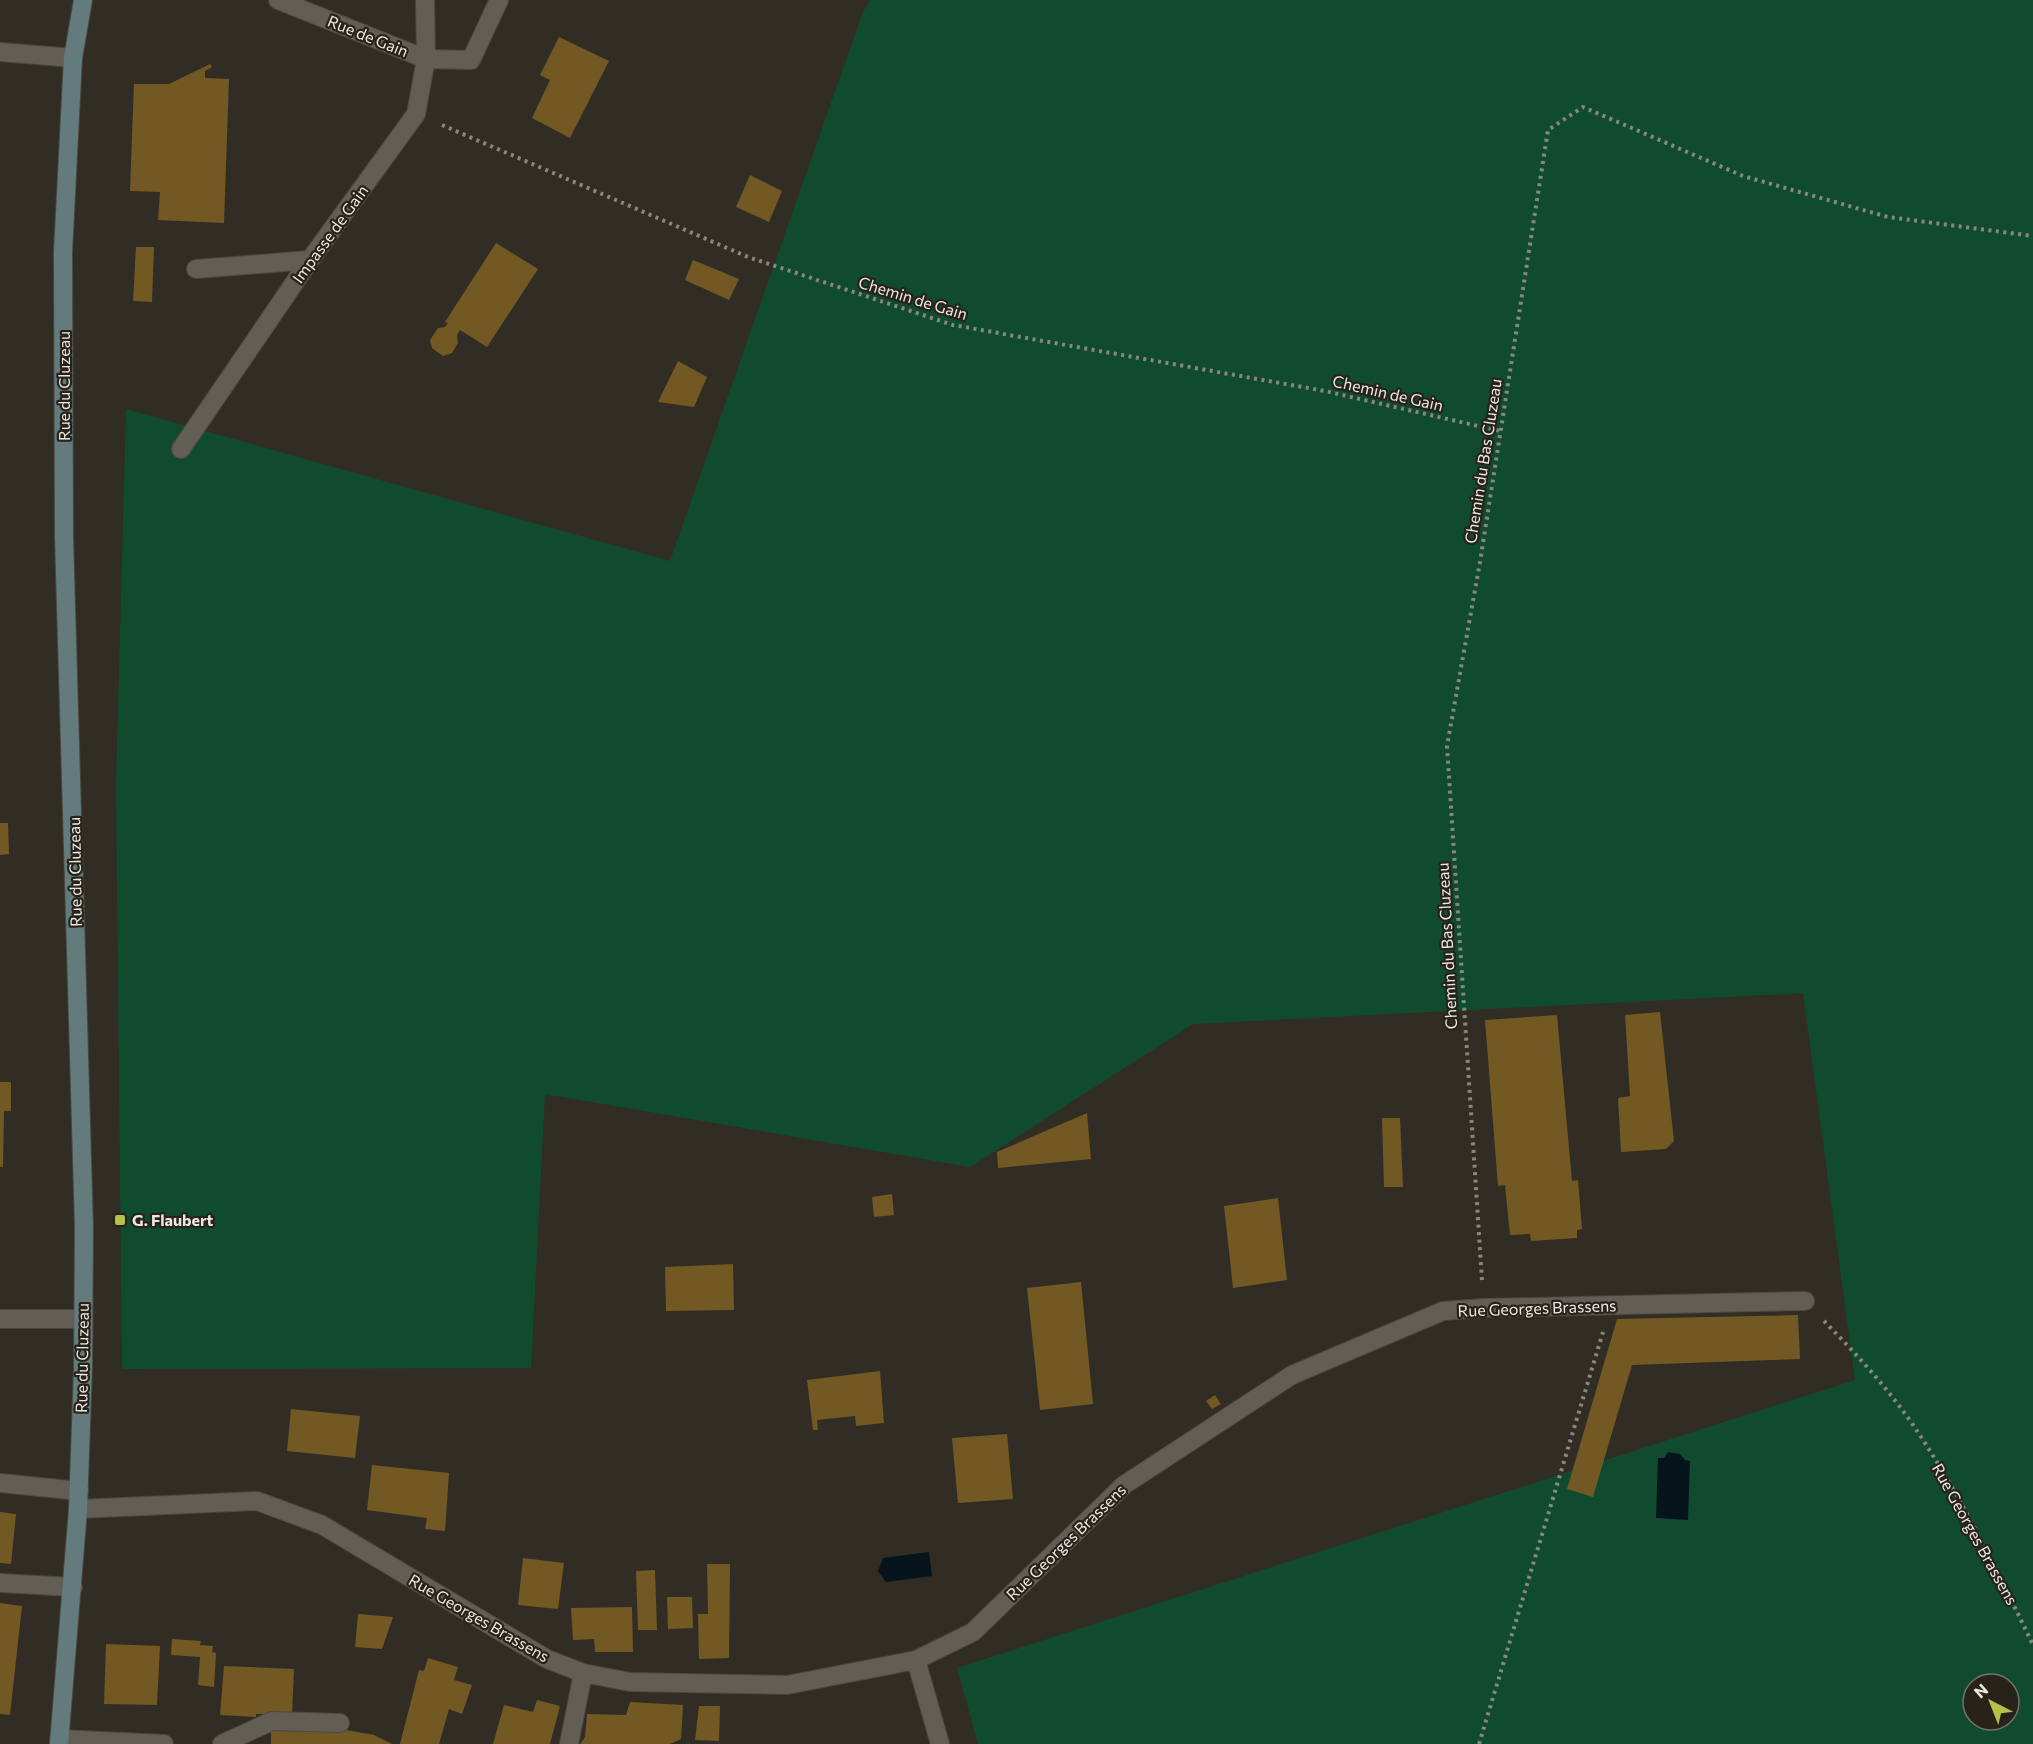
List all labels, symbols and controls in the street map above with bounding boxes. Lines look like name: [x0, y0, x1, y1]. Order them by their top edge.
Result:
street label: Rue de Gain: [325, 11, 411, 60]
street label: Impasse de Gain: [288, 181, 372, 286]
street label: Chemin de Gain: [856, 272, 970, 323]
street label: Rue du Cluzeau: [54, 331, 73, 441]
street label: Chemin de Gain: [1331, 371, 1445, 414]
street label: Chemin du Bas Cluzeau: [1460, 377, 1505, 545]
street label: Rue du Cluzeau: [64, 817, 85, 927]
street label: Chemin du Bas Cluzeau: [1433, 862, 1460, 1030]
place label: G. Flaubert: [132, 1210, 214, 1229]
marker: G. Flaubert: [113, 1213, 127, 1227]
street label: Rue Georges Brassens: [1457, 1295, 1617, 1320]
street label: Rue du Cluzeau: [71, 1303, 92, 1413]
street label: Rue Georges Brassens: [1929, 1460, 2022, 1608]
street label: Rue Georges Brassens: [1002, 1480, 1129, 1604]
street label: Rue Georges Brassens: [406, 1570, 553, 1666]
north arrow: [1961, 1672, 2021, 1732]
text: N: [1970, 1679, 1991, 1702]

